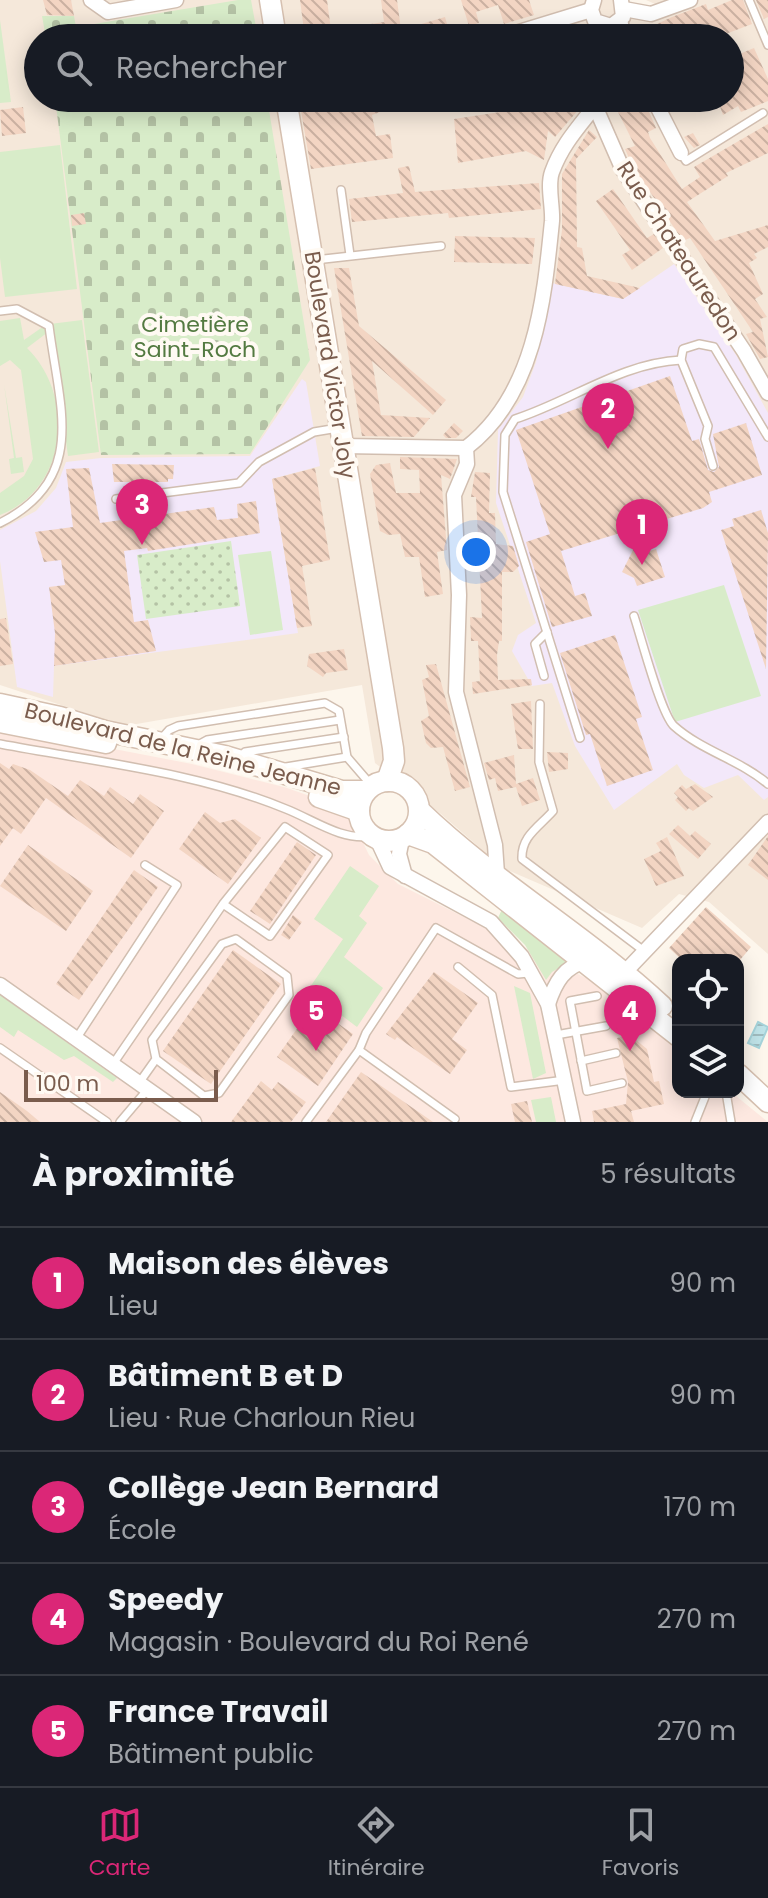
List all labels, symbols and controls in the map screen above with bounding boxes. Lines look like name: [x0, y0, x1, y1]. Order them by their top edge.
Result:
search box: [24, 24, 744, 112]
icon: search: [52, 46, 96, 90]
text: Rechercher: [116, 46, 287, 89]
street label: Rue Chateauredon: [609, 155, 749, 347]
street label: Boulevard Victor Joly: [297, 249, 363, 482]
park label: Cimetière Saint-Roch: [134, 309, 256, 365]
pin: 2: [582, 383, 634, 449]
pin: 3: [116, 479, 168, 545]
pin: 1: [616, 499, 668, 565]
your location: [456, 532, 496, 572]
street label: Boulevard de la Reine Jeanne: [21, 695, 345, 803]
map controls: [672, 954, 744, 1098]
button: locate: [672, 954, 744, 1026]
pin: 5: [290, 985, 342, 1051]
pin: 4: [604, 985, 656, 1051]
button: layers: [672, 1026, 744, 1098]
scale bar: [24, 1066, 218, 1102]
text: 100 m: [36, 1068, 99, 1099]
text: À proximité: [32, 1150, 234, 1198]
text: 5 résultats: [600, 1156, 736, 1192]
text: Maison des élèves: [108, 1242, 389, 1285]
text: 1: [53, 1265, 63, 1301]
text: 90 m: [670, 1265, 736, 1301]
text: Lieu: [108, 1288, 158, 1324]
text: Bâtiment B et D: [108, 1354, 343, 1397]
text: 2: [51, 1377, 65, 1413]
text: 90 m: [670, 1377, 736, 1413]
text: Lieu · Rue Charloun Rieu: [108, 1400, 416, 1436]
text: Collège Jean Bernard: [108, 1466, 439, 1509]
text: 3: [50, 1489, 66, 1525]
text: 170 m: [663, 1489, 736, 1525]
text: École: [108, 1512, 176, 1548]
text: Speedy: [108, 1578, 223, 1621]
text: 4: [49, 1601, 67, 1637]
text: 270 m: [657, 1601, 736, 1637]
text: Magasin · Boulevard du Roi René: [108, 1624, 529, 1660]
text: France Travail: [108, 1690, 329, 1733]
text: 5: [50, 1713, 66, 1749]
text: 270 m: [657, 1713, 736, 1749]
text: Bâtiment public: [108, 1736, 314, 1772]
tab: Carte: [89, 1803, 150, 1884]
tab: Itinéraire: [328, 1803, 425, 1884]
tab: Favoris: [602, 1803, 679, 1884]

